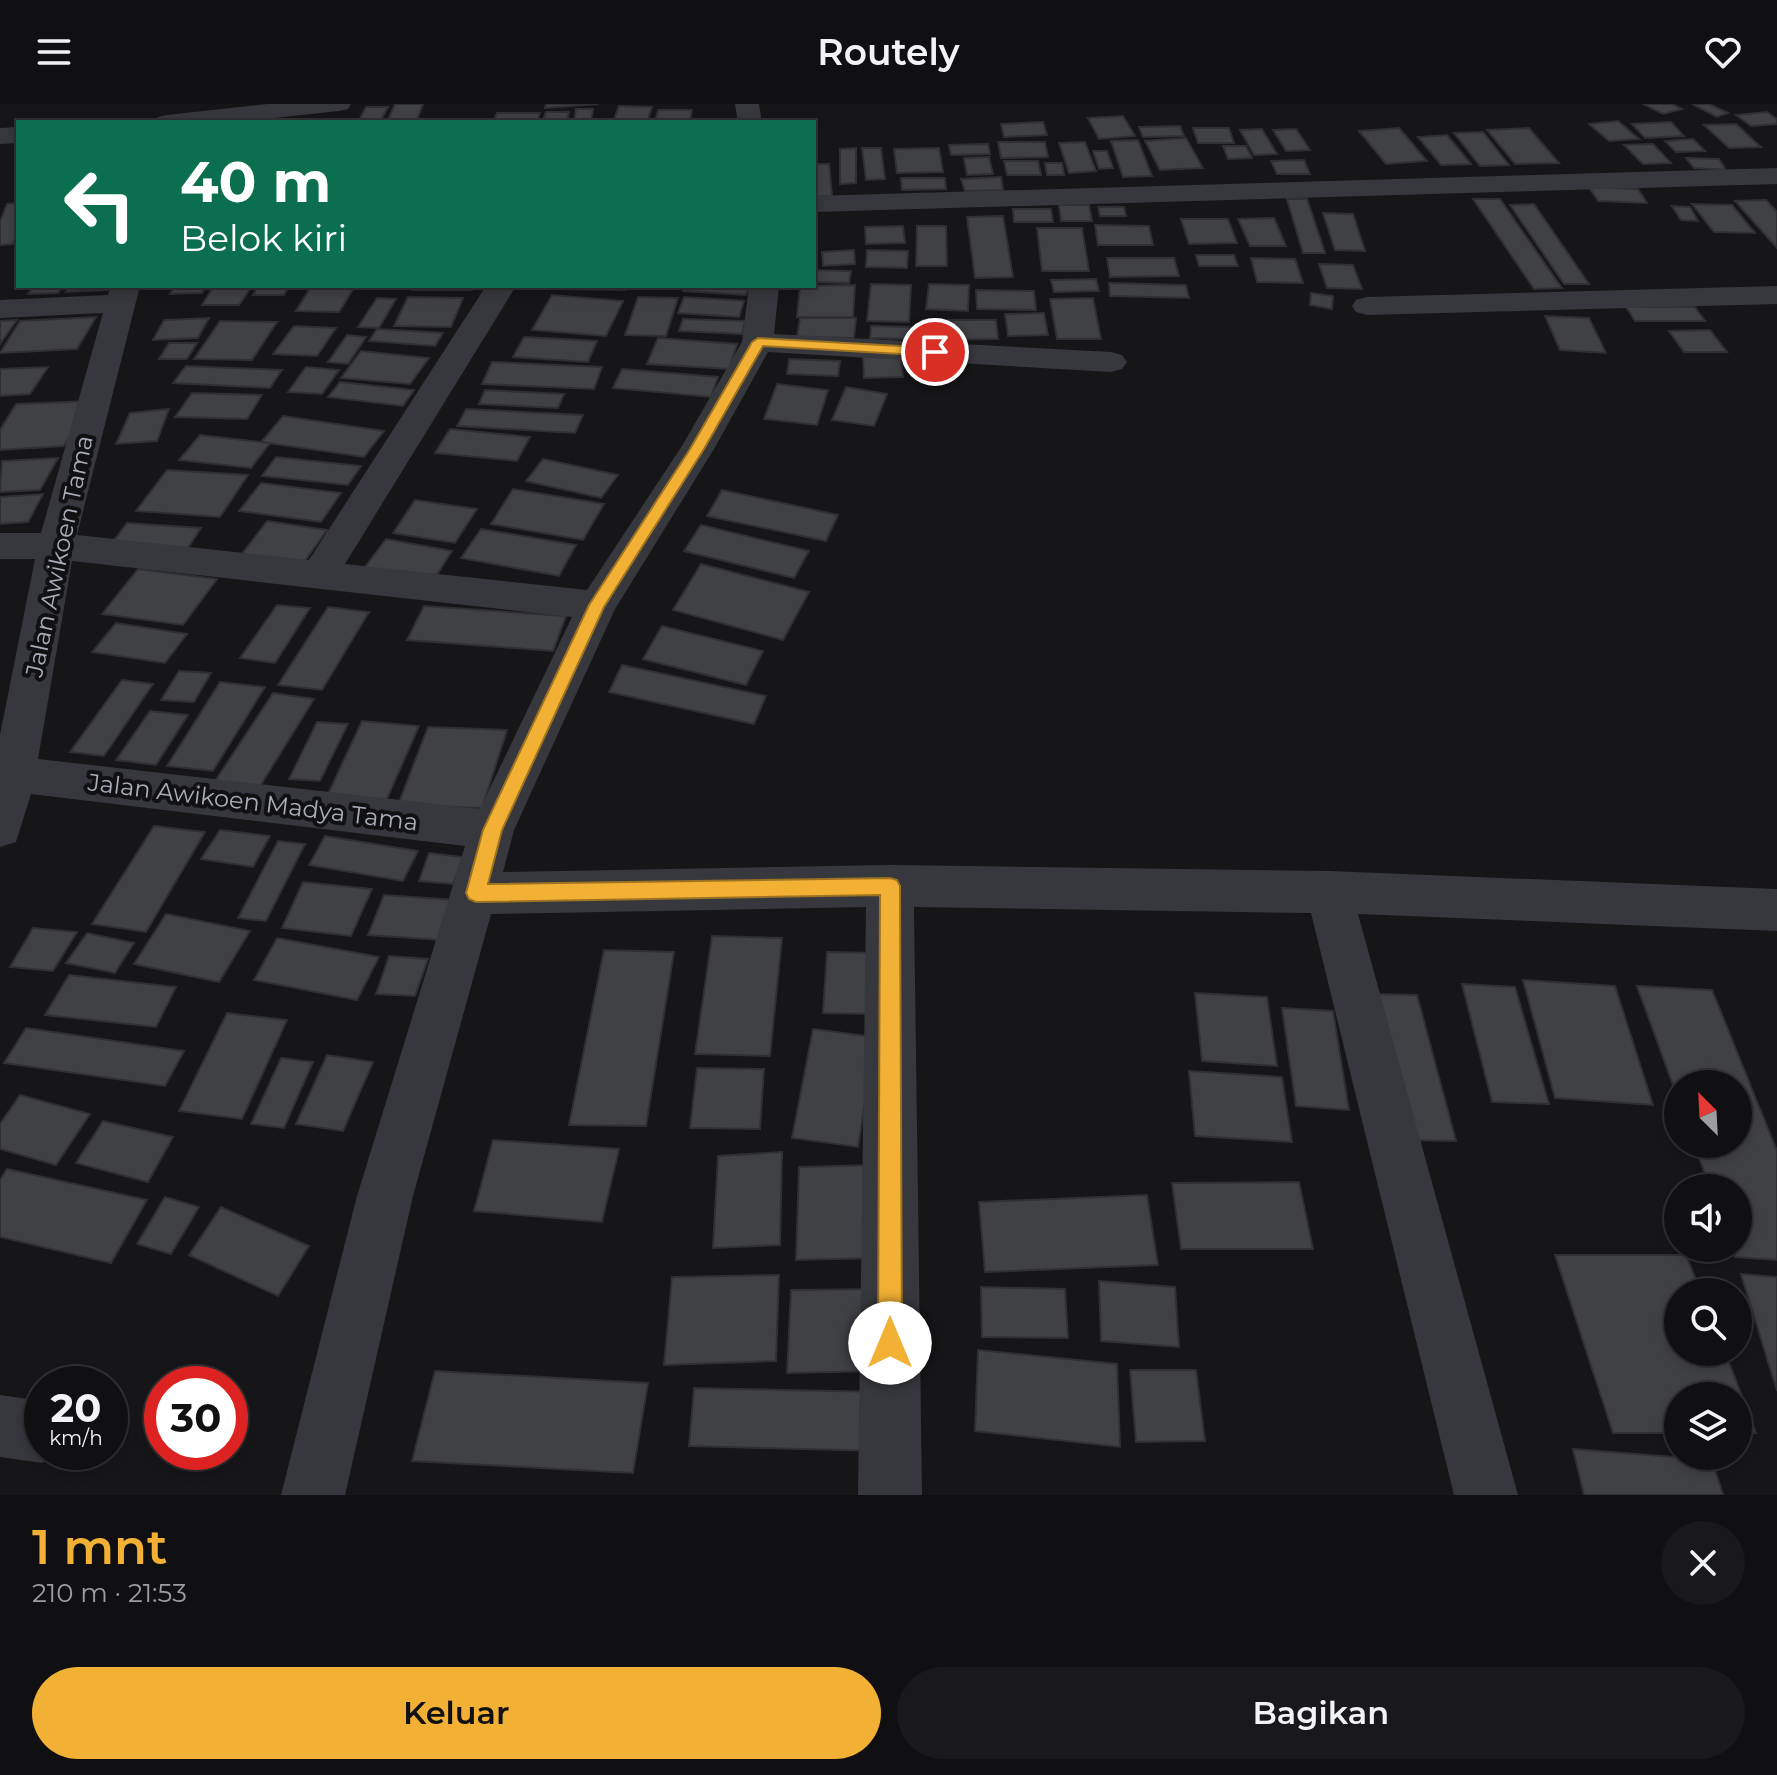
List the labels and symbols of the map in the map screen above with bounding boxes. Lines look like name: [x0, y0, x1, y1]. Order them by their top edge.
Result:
pin: [901, 318, 969, 386]
street label: Jalan Awikoen Tama: [19, 433, 99, 680]
street label: Jalan Awikoen Madya Tama: [85, 767, 420, 837]
north arrow: [1664, 1070, 1752, 1158]
position arrow: [848, 1301, 932, 1385]
speed limit sign: 30: [144, 1366, 248, 1470]

